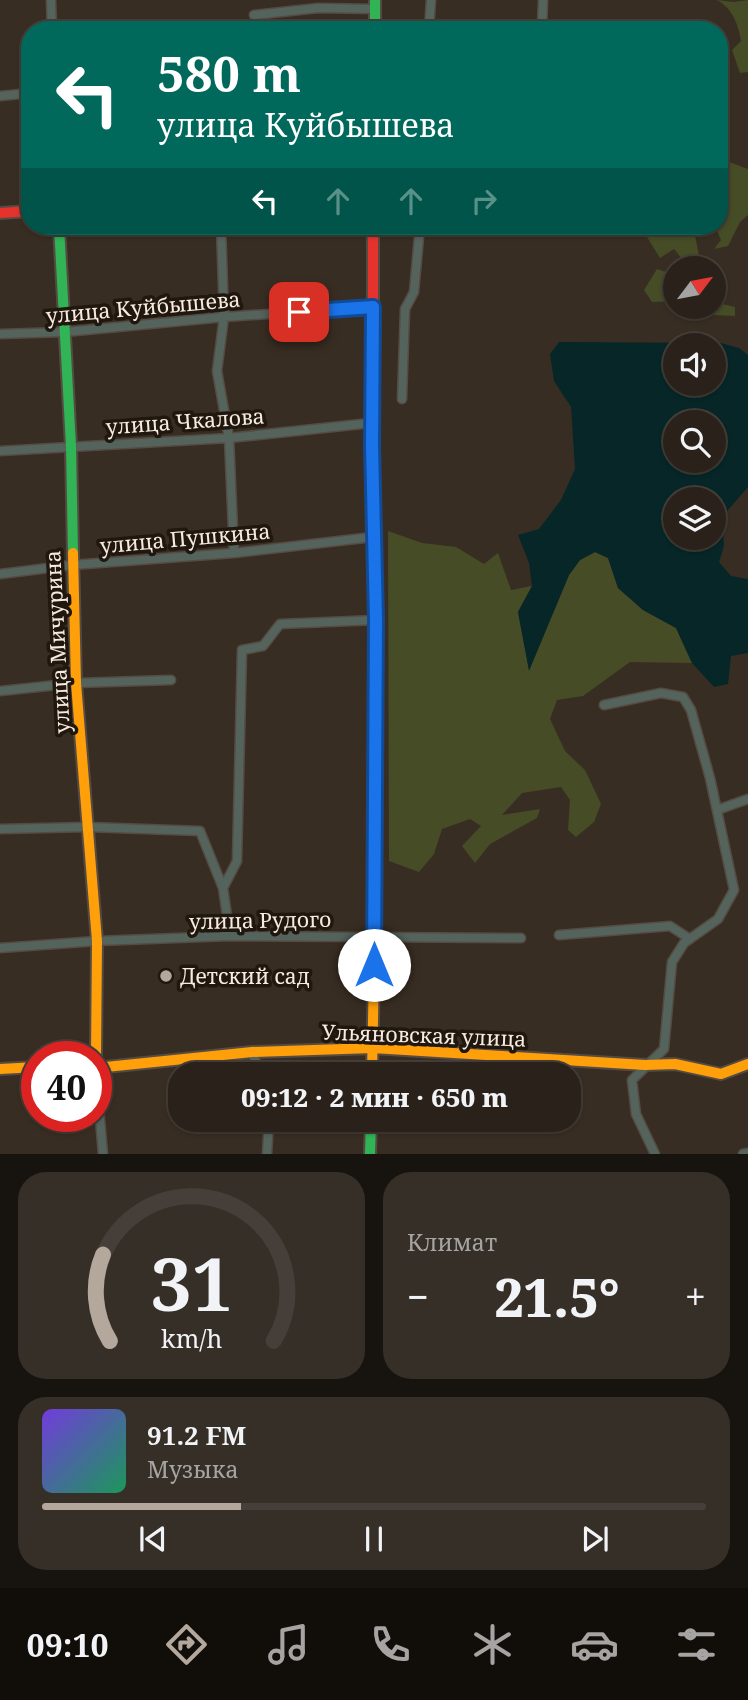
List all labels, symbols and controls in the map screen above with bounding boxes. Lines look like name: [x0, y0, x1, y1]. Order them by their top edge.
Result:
text: 580 m: [157, 40, 301, 106]
icon: left: [42, 49, 133, 140]
text: улица Куйбышева: [157, 103, 455, 146]
icon: left: [246, 182, 284, 220]
icon: ahead: [319, 182, 357, 220]
icon: ahead: [392, 182, 430, 220]
icon: right: [465, 182, 503, 220]
north arrow: [663, 256, 726, 318]
map controls: [663, 256, 726, 550]
pin: [269, 282, 329, 342]
street label: улица Куйбышева: [44, 285, 242, 329]
icon: arrive: [280, 293, 318, 331]
button: sound: [663, 333, 726, 396]
street label: улица Чкалова: [105, 401, 265, 441]
button: search: [663, 410, 726, 473]
button: layers: [663, 487, 726, 550]
street label: улица Пушкина: [98, 517, 272, 559]
street label: улица Мичурина: [38, 550, 76, 734]
street label: улица Рудого: [189, 905, 331, 935]
position arrow: [337, 928, 411, 1002]
place label: Детский сад: [180, 962, 310, 990]
marker: Детский сад: [158, 968, 174, 984]
street label: Ульяновская улица: [321, 1017, 527, 1053]
speed limit sign: 40: [21, 1041, 112, 1132]
text: 09:12 · 2 мин · 650 m: [241, 1079, 508, 1115]
text: Климат: [407, 1226, 497, 1258]
text: 31: [150, 1234, 233, 1333]
text: 21.5°: [494, 1261, 620, 1332]
text: −: [407, 1270, 429, 1322]
text: +: [685, 1270, 706, 1322]
text: km/h: [161, 1321, 222, 1355]
text: 91.2 FM: [147, 1417, 246, 1453]
text: Музыка: [147, 1453, 239, 1485]
icon: previous: [134, 1520, 172, 1558]
icon: pause: [355, 1520, 393, 1558]
icon: next: [576, 1520, 614, 1558]
icon: directions: [162, 1620, 211, 1669]
icon: music: [264, 1620, 313, 1669]
icon: phone: [366, 1620, 415, 1669]
icon: climate: [468, 1620, 517, 1669]
icon: car: [570, 1620, 619, 1669]
icon: filters: [672, 1620, 721, 1669]
text: 09:10: [27, 1623, 109, 1666]

